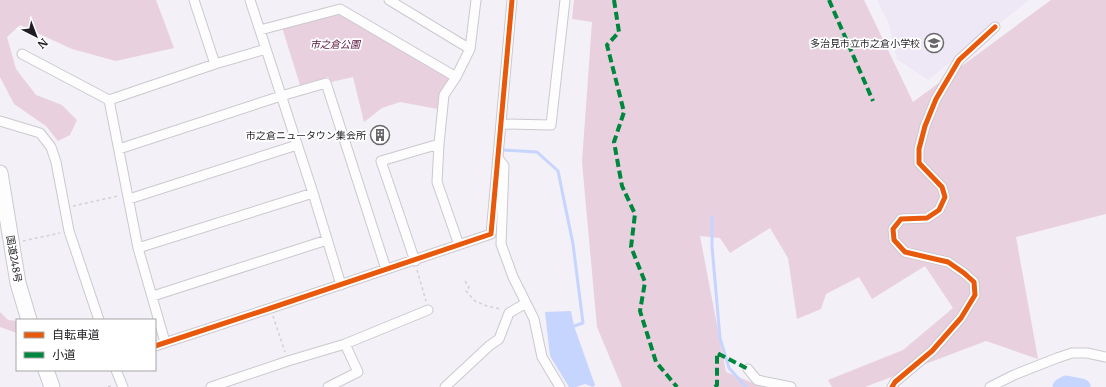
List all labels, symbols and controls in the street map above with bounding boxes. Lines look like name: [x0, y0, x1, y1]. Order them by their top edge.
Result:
north arrow: [16, 16, 56, 56]
school or university icon: 多治見市立市之倉小学校: [923, 32, 945, 54]
text: N: [35, 35, 51, 52]
place label: 多治見市立市之倉小学校: [810, 37, 920, 50]
park label: 市之倉公園: [310, 38, 362, 51]
building icon: 市之倉ニュータウン集会所: [369, 124, 391, 146]
place label: 市之倉ニュータウン集会所: [246, 129, 366, 142]
street label: 国道248号: [3, 234, 25, 284]
legend: [16, 319, 156, 371]
text: 自転車道: [52, 327, 100, 342]
text: 小道: [52, 347, 76, 362]

